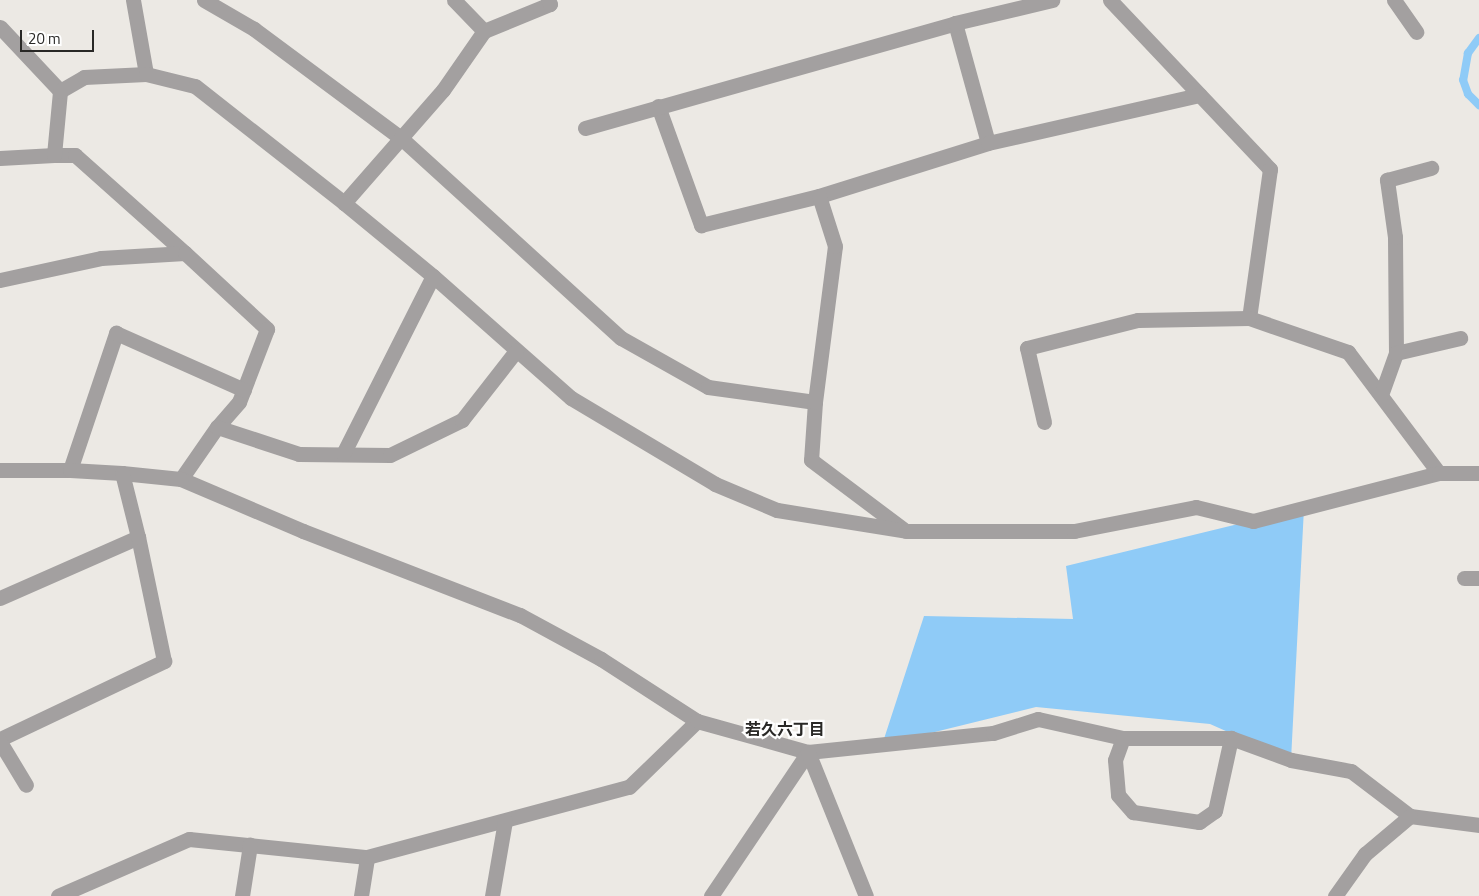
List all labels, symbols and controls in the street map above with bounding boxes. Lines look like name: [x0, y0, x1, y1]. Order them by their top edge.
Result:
scale bar: [22, 20, 96, 52]
text: 20 m: [28, 27, 61, 50]
district label: 若久六丁目: [745, 719, 825, 739]

